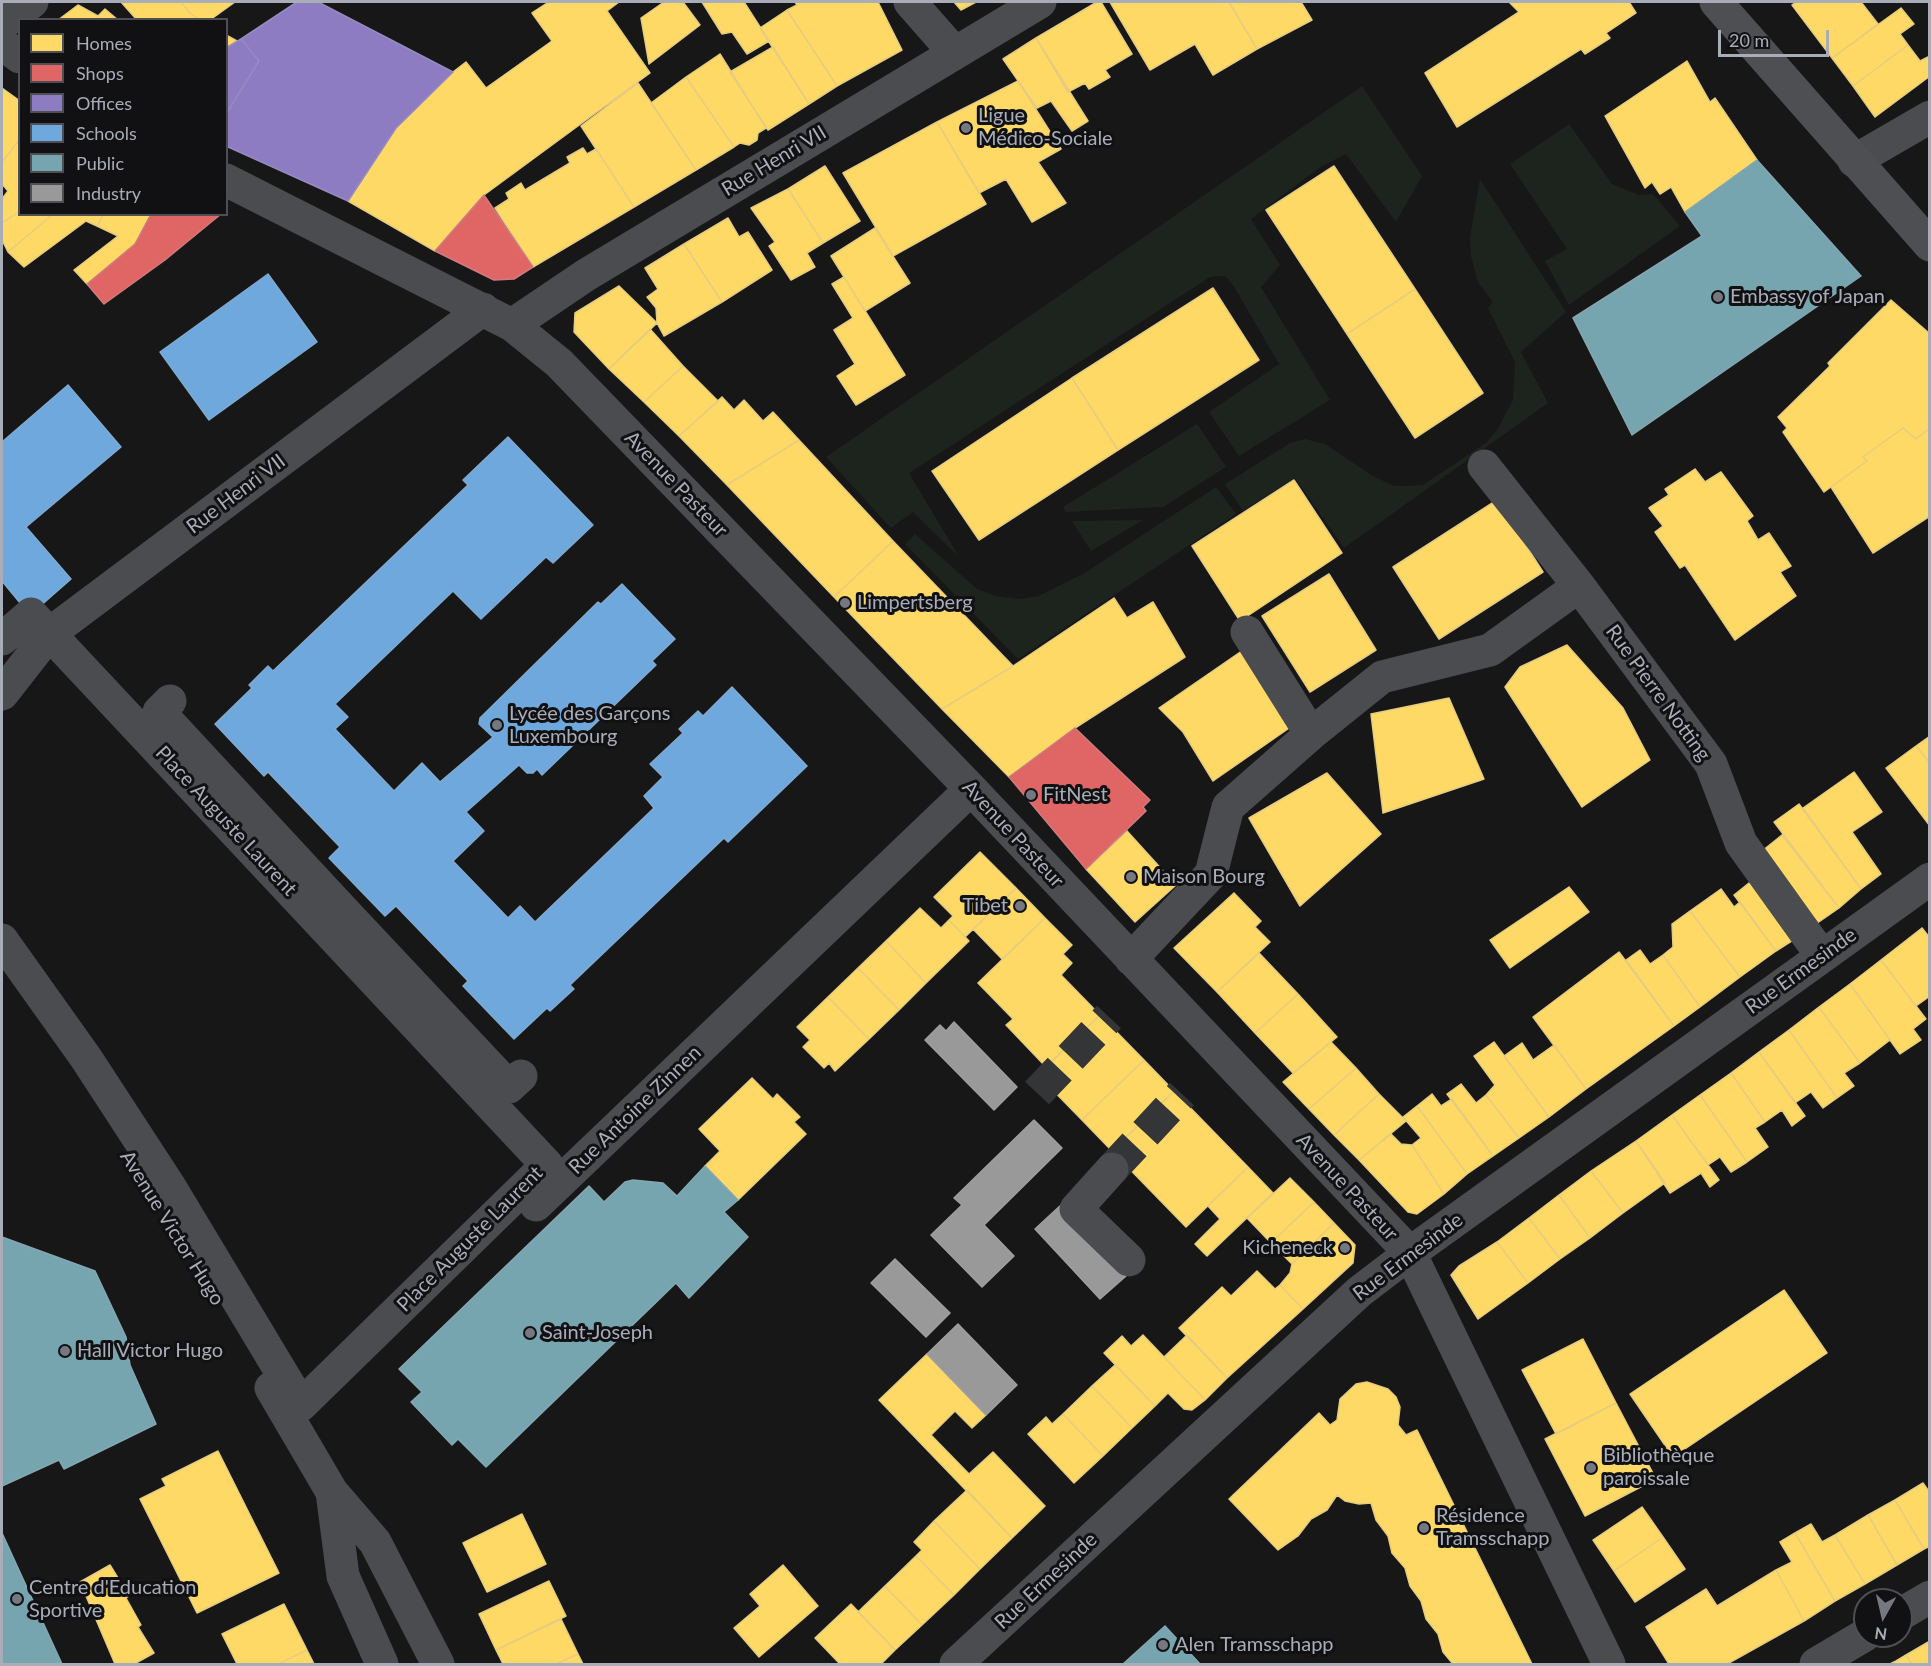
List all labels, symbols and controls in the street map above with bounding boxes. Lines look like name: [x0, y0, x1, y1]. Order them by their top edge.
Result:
legend: [18, 18, 228, 216]
scale bar: [1721, 18, 1832, 56]
text: 20 m: [1729, 29, 1769, 51]
text: Homes: [76, 32, 132, 54]
text: Shops: [76, 62, 124, 84]
text: Offices: [76, 92, 132, 114]
place label: Ligue Médico-Sociale: [978, 104, 1113, 151]
street label: Rue Henri VII: [717, 120, 831, 202]
marker: Ligue Médico-Sociale: [959, 121, 973, 135]
text: Schools: [76, 122, 137, 144]
text: Public: [76, 152, 124, 174]
text: Industry: [76, 182, 141, 204]
place label: Embassy of Japan: [1730, 285, 1885, 309]
marker: Embassy of Japan: [1711, 290, 1725, 304]
street label: Avenue Pasteur: [620, 426, 732, 542]
street label: Rue Henri VII: [182, 449, 290, 539]
place label: Limpertsberg: [857, 591, 973, 615]
marker: Limpertsberg: [838, 596, 852, 610]
street label: Rue Pierre Notting: [1601, 620, 1715, 766]
place label: Lycée des Garçons Luxembourg: [509, 702, 670, 749]
marker: Lycée des Garçons Luxembourg: [490, 718, 504, 732]
street label: Place Auguste Laurent: [150, 741, 302, 901]
street label: Avenue Pasteur: [957, 775, 1069, 893]
place label: FitNest: [1043, 783, 1108, 807]
marker: FitNest: [1024, 788, 1038, 802]
place label: Maison Bourg: [1143, 865, 1265, 889]
marker: Maison Bourg: [1124, 870, 1138, 884]
place label: Tibet: [963, 894, 1008, 918]
marker: Tibet: [1013, 899, 1027, 913]
street label: Rue Ermesinde: [1741, 923, 1861, 1019]
street label: Rue Antoine Zinnen: [564, 1041, 706, 1179]
street label: Avenue Pasteur: [1291, 1128, 1403, 1246]
street label: Avenue Victor Hugo: [115, 1146, 229, 1310]
street label: Place Auguste Laurent: [392, 1161, 548, 1317]
street label: Rue Ermesinde: [1349, 1208, 1467, 1306]
place label: Kicheneck: [1242, 1236, 1333, 1260]
marker: Kicheneck: [1338, 1241, 1352, 1255]
place label: Saint-Joseph: [542, 1321, 653, 1345]
marker: Saint-Joseph: [523, 1326, 537, 1340]
place label: Hall Victor Hugo: [77, 1339, 223, 1363]
marker: Hall Victor Hugo: [58, 1344, 72, 1358]
place label: Bibliothèque paroissale: [1603, 1444, 1714, 1491]
marker: Bibliothèque paroissale: [1584, 1461, 1598, 1475]
place label: Résidence Tramsschapp: [1436, 1504, 1550, 1551]
marker: Résidence Tramsschapp: [1417, 1521, 1431, 1535]
street label: Rue Ermesinde: [990, 1528, 1102, 1634]
place label: Centre d'Education Sportive: [29, 1576, 196, 1623]
north arrow: [1853, 1588, 1913, 1648]
marker: Centre d'Education Sportive: [10, 1592, 24, 1606]
text: N: [1873, 1624, 1888, 1645]
place label: Alen Tramsschapp: [1175, 1633, 1334, 1657]
marker: Alen Tramsschapp: [1156, 1638, 1170, 1652]

